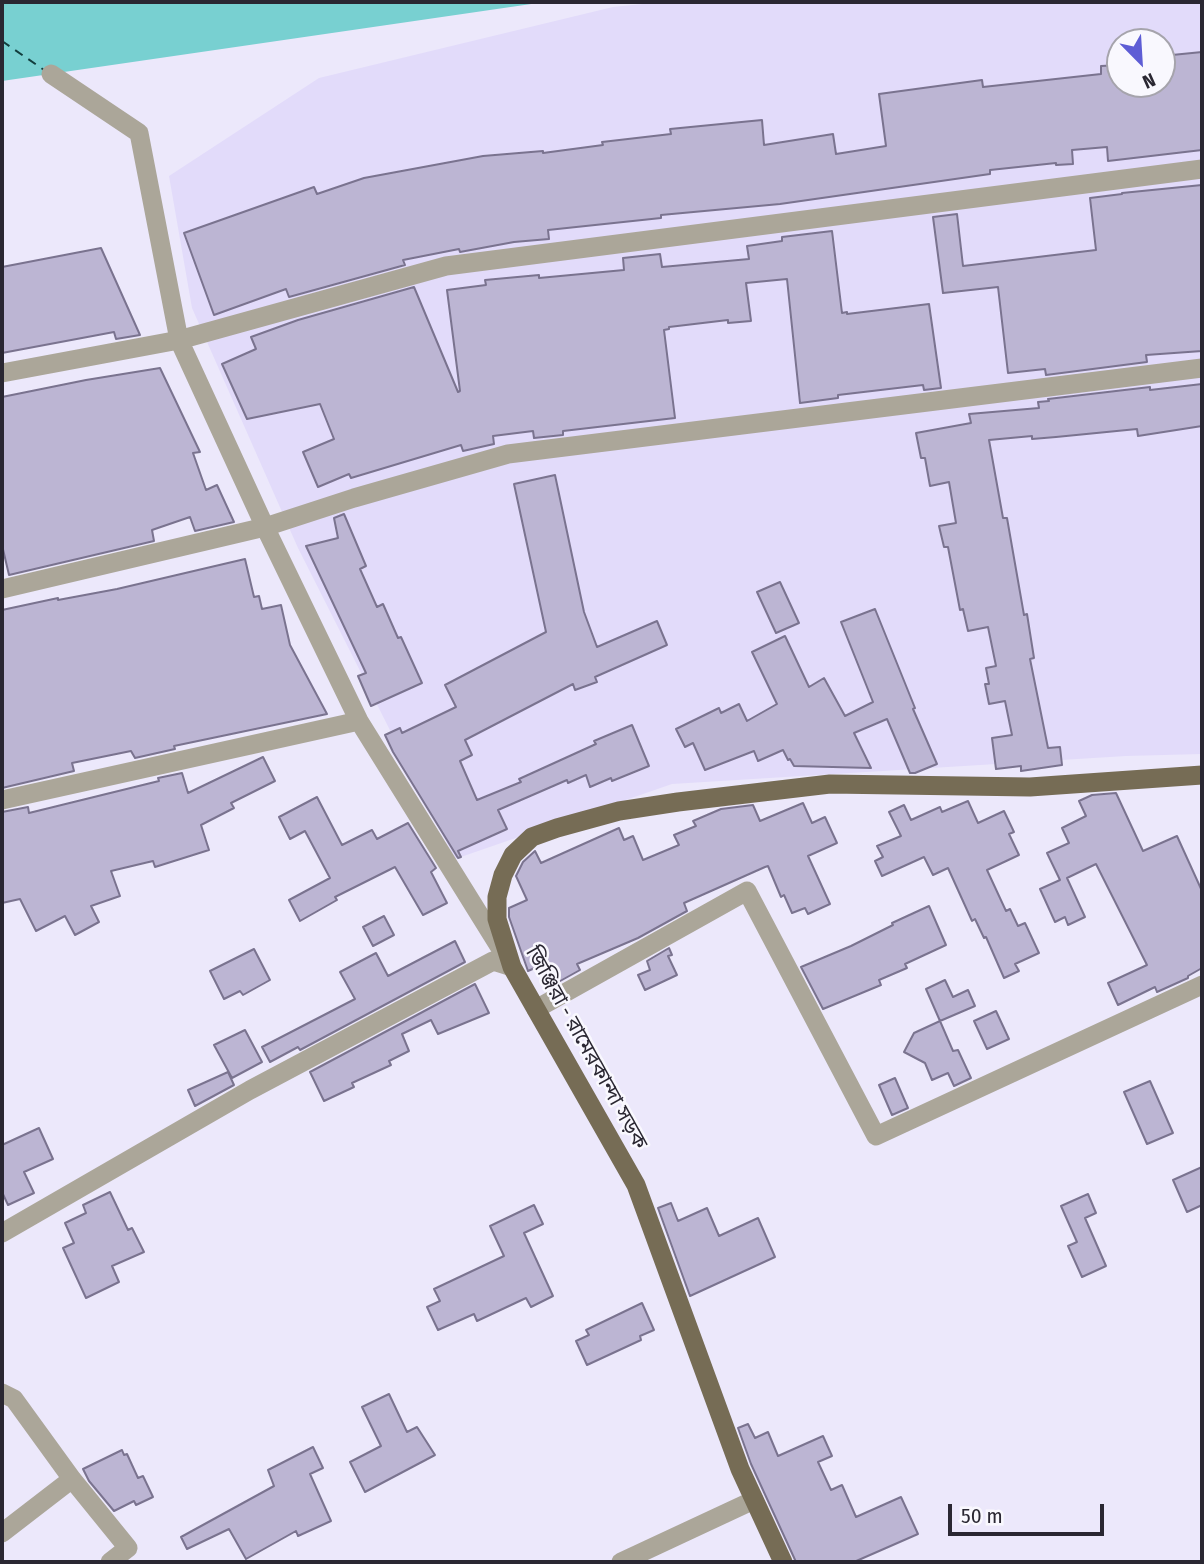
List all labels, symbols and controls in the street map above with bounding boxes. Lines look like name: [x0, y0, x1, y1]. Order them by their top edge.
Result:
north arrow: [1106, 28, 1176, 98]
text: N: [1139, 68, 1159, 94]
street label: জিঞ্জিরা - রামেরকান্দা সড়ক: [520, 942, 652, 1154]
scale bar: [952, 1490, 1108, 1534]
text: 50 m: [961, 1503, 1003, 1529]

